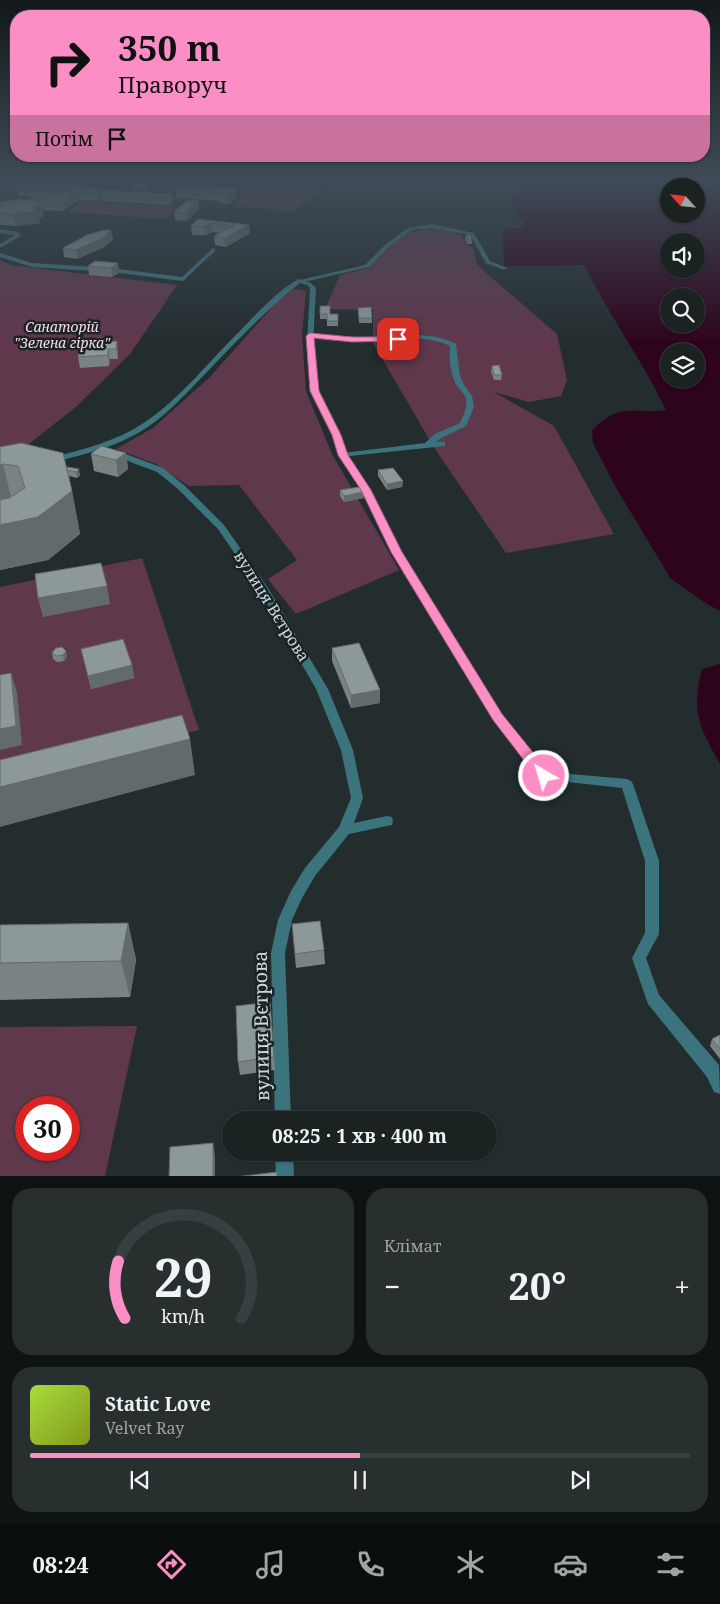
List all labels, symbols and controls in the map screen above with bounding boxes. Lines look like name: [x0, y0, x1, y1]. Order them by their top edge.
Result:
text: 350 m: [118, 24, 221, 71]
icon: right: [35, 30, 100, 95]
text: Праворуч: [118, 69, 227, 99]
icon: arrive: [103, 125, 131, 153]
text: Потім: [35, 126, 93, 152]
north arrow: [660, 178, 705, 222]
map controls: [660, 178, 705, 388]
button: sound: [660, 233, 705, 278]
button: search: [660, 288, 705, 333]
park label: Санаторій "Зелена гірка": [14, 317, 111, 352]
pin: [377, 318, 419, 360]
icon: arrive: [384, 325, 412, 353]
button: layers: [660, 343, 705, 388]
street label: вулиця Вєтрова: [229, 546, 315, 666]
position arrow: [517, 749, 569, 801]
street label: вулиця Вєтрова: [247, 951, 275, 1101]
speed limit sign: 30: [15, 1096, 80, 1161]
text: 08:25 · 1 хв · 400 m: [272, 1123, 447, 1149]
text: Клімат: [384, 1235, 441, 1257]
text: 29: [154, 1241, 212, 1312]
text: 20°: [508, 1259, 566, 1311]
text: −: [384, 1267, 400, 1305]
text: +: [674, 1267, 690, 1305]
text: km/h: [161, 1304, 205, 1328]
text: Static Love: [105, 1391, 211, 1417]
text: Velvet Ray: [105, 1417, 184, 1439]
icon: previous: [126, 1466, 154, 1494]
icon: pause: [346, 1466, 374, 1494]
icon: next: [566, 1466, 594, 1494]
icon: directions: [154, 1547, 189, 1582]
icon: music: [253, 1547, 288, 1582]
icon: phone: [353, 1547, 388, 1582]
icon: climate: [453, 1547, 488, 1582]
icon: car: [553, 1547, 588, 1582]
icon: filters: [653, 1547, 688, 1582]
text: 08:24: [32, 1549, 89, 1579]

